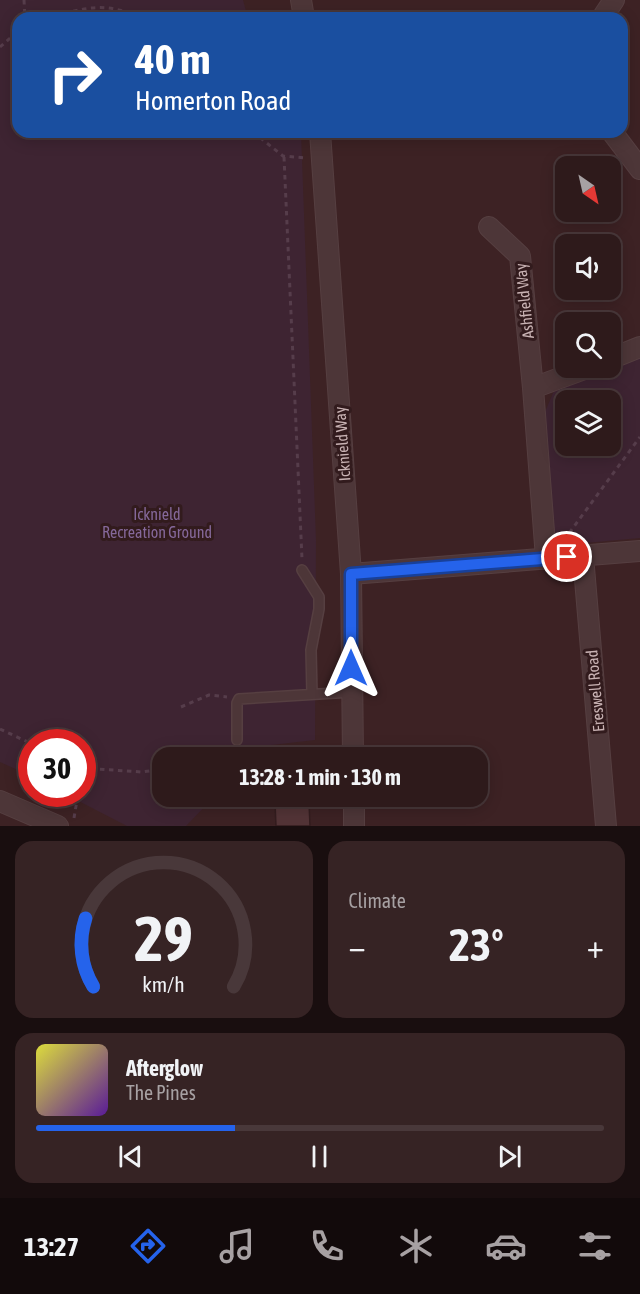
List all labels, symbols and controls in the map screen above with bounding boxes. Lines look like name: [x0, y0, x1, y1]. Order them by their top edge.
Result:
text: 40 m: [135, 35, 210, 83]
icon: right: [36, 36, 114, 114]
text: Homerton Road: [135, 85, 291, 116]
north arrow: [555, 156, 621, 222]
map controls: [555, 156, 621, 456]
button: sound: [555, 234, 621, 300]
street label: Ashfield Way: [511, 262, 538, 340]
button: search: [555, 312, 621, 378]
button: layers: [555, 390, 621, 456]
street label: Icknield Way: [330, 406, 355, 482]
park label: Icknield Recreation Ground: [102, 505, 212, 541]
pin: [541, 531, 592, 582]
icon: arrive: [550, 540, 583, 573]
position arrow: [319, 636, 383, 700]
street label: Ereswell Road: [582, 649, 608, 733]
speed limit sign: 30: [18, 729, 96, 807]
text: 13:28 · 1 min · 130 m: [239, 764, 401, 790]
text: Climate: [349, 889, 406, 912]
text: 29: [134, 903, 193, 974]
text: 23°: [449, 919, 504, 971]
text: −: [349, 927, 366, 965]
text: +: [587, 927, 604, 965]
text: km/h: [142, 972, 185, 997]
text: Afterglow: [126, 1055, 203, 1081]
text: The Pines: [126, 1081, 196, 1104]
icon: previous: [114, 1140, 147, 1173]
icon: pause: [303, 1140, 336, 1173]
icon: next: [493, 1140, 526, 1173]
icon: directions: [127, 1225, 169, 1267]
icon: music: [216, 1225, 258, 1267]
icon: phone: [306, 1225, 348, 1267]
icon: climate: [395, 1225, 437, 1267]
icon: car: [485, 1225, 527, 1267]
icon: filters: [574, 1225, 616, 1267]
text: 13:27: [24, 1231, 79, 1262]

